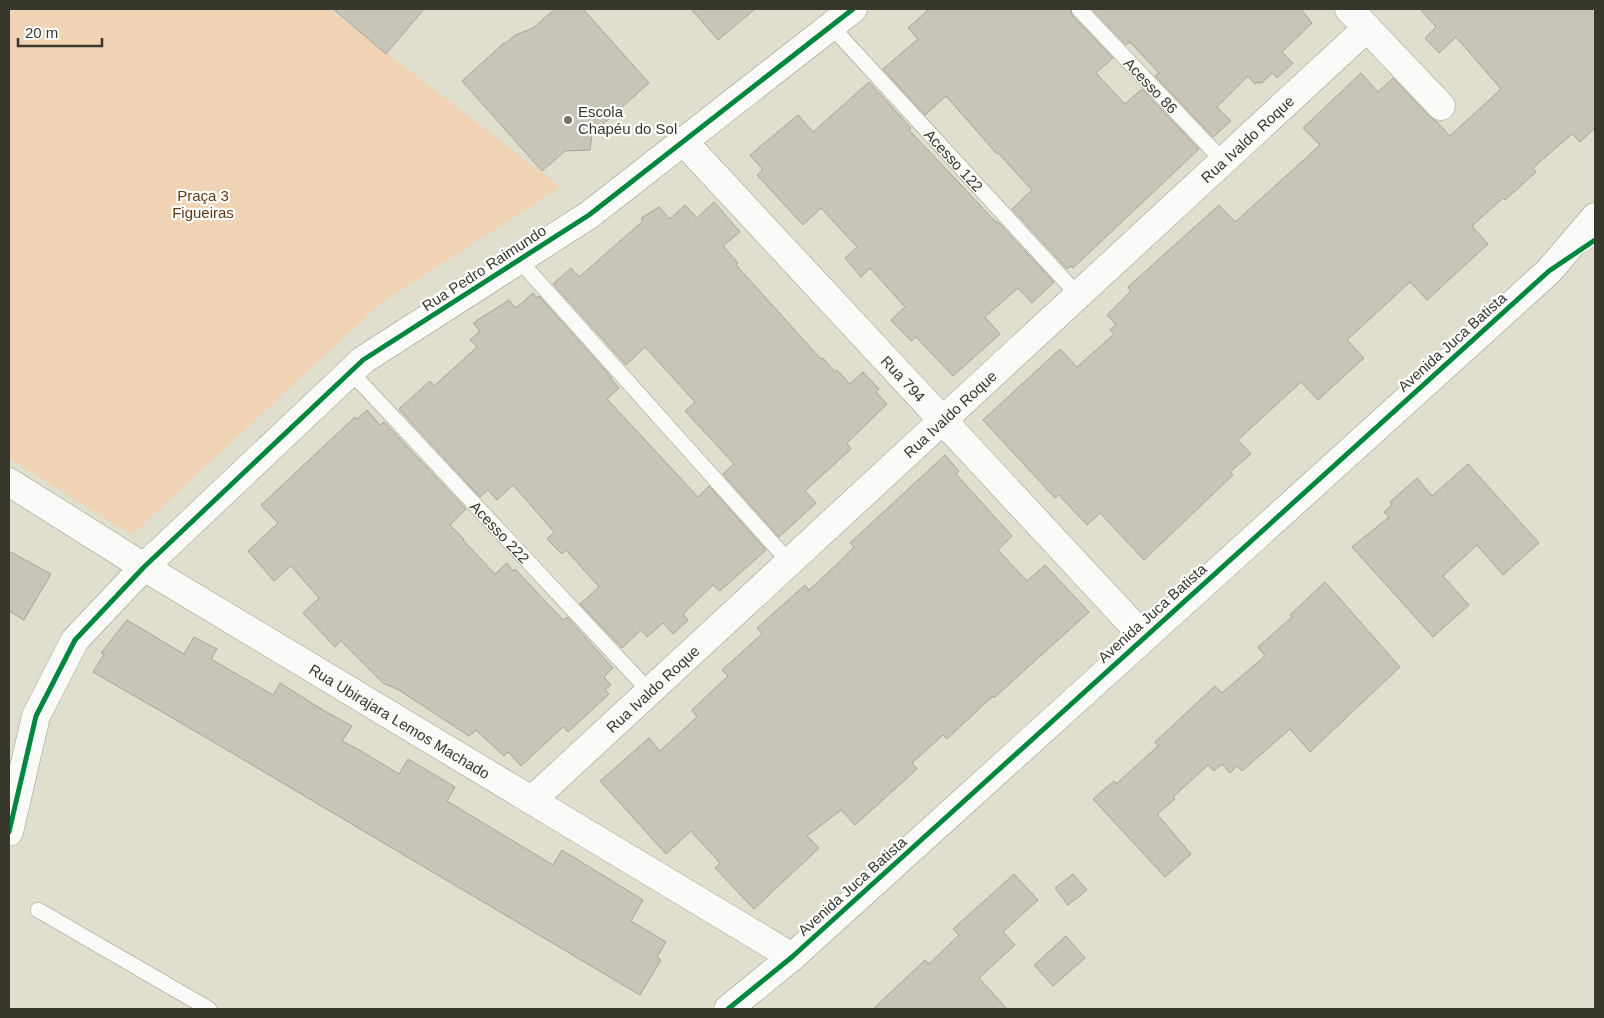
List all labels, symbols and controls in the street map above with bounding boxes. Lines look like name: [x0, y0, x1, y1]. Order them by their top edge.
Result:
scale bar: [18, 15, 101, 47]
text: 20 m: [25, 24, 58, 41]
street label: Acesso 86: [1121, 54, 1181, 117]
street label: Rua Ivaldo Roque: [1197, 92, 1297, 186]
place label: Escola Chapéu do Sol: [578, 103, 677, 137]
marker: Escola Chapéu do Sol: [562, 114, 574, 126]
street label: Acesso 122: [921, 125, 987, 195]
park label: Praça 3 Figueiras: [172, 187, 234, 221]
street label: Rua Pedro Raimundo: [419, 222, 549, 314]
street label: Avenida Juca Batista: [1394, 288, 1510, 395]
street label: Rua 794: [878, 352, 929, 405]
street label: Rua Ivaldo Roque: [900, 367, 1000, 461]
street label: Acesso 222: [467, 497, 533, 566]
street label: Avenida Juca Batista: [1094, 559, 1210, 666]
street label: Rua Ivaldo Roque: [603, 642, 702, 736]
street label: Rua Ubirajara Lemos Machado: [306, 660, 493, 782]
street label: Avenida Juca Batista: [794, 832, 910, 939]

